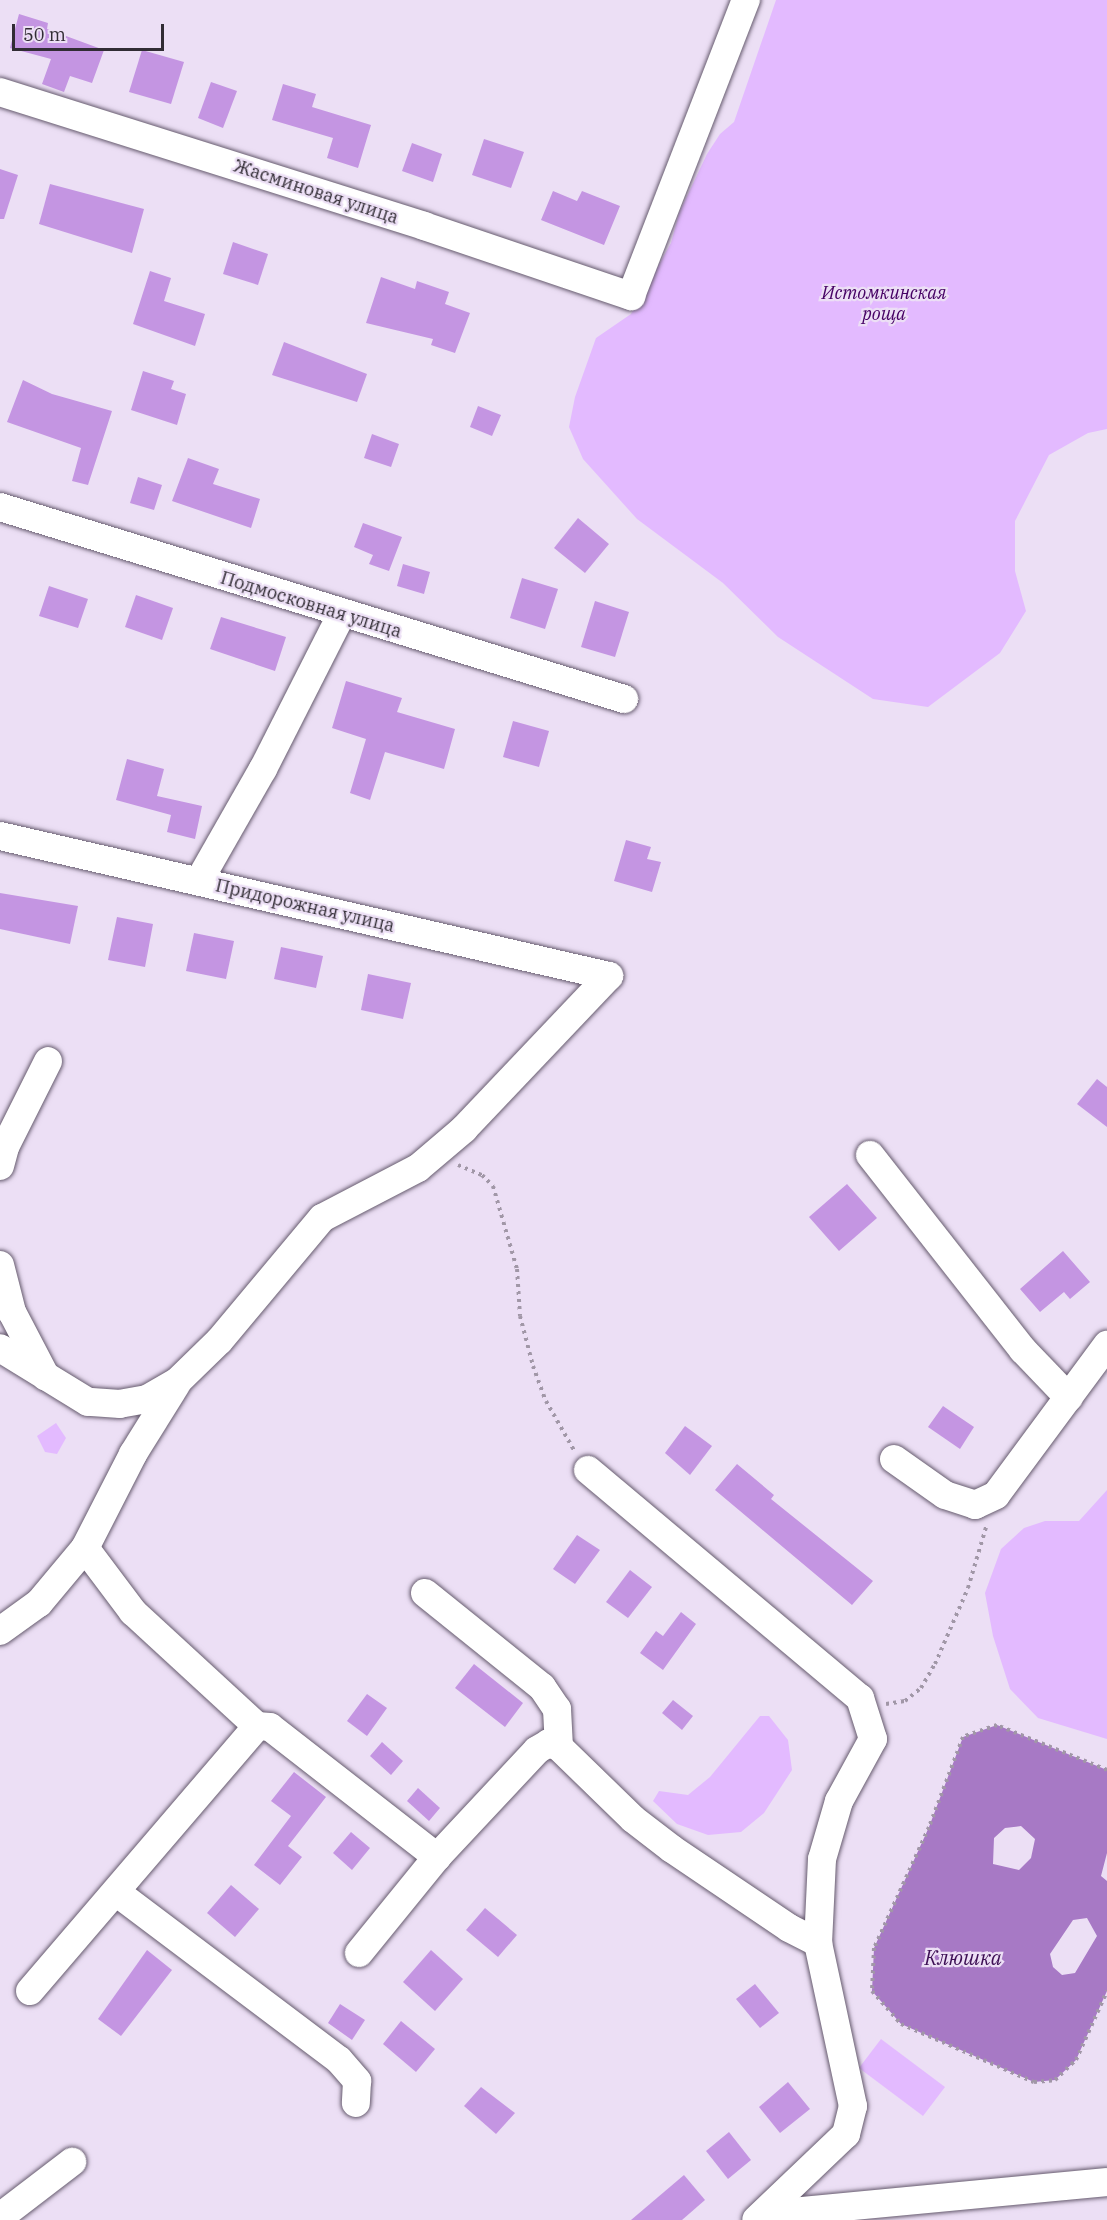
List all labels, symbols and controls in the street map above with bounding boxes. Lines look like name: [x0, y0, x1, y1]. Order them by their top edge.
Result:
scale bar: [15, 12, 166, 50]
text: 50 m: [23, 23, 66, 46]
street label: Жасминовая улица: [231, 155, 401, 229]
park label: Истомкинская роща: [821, 283, 947, 326]
street label: Подмосковная улица: [218, 567, 404, 643]
street label: Придорожная улица: [213, 875, 397, 937]
water label: Клюшка: [924, 1945, 1002, 1969]

